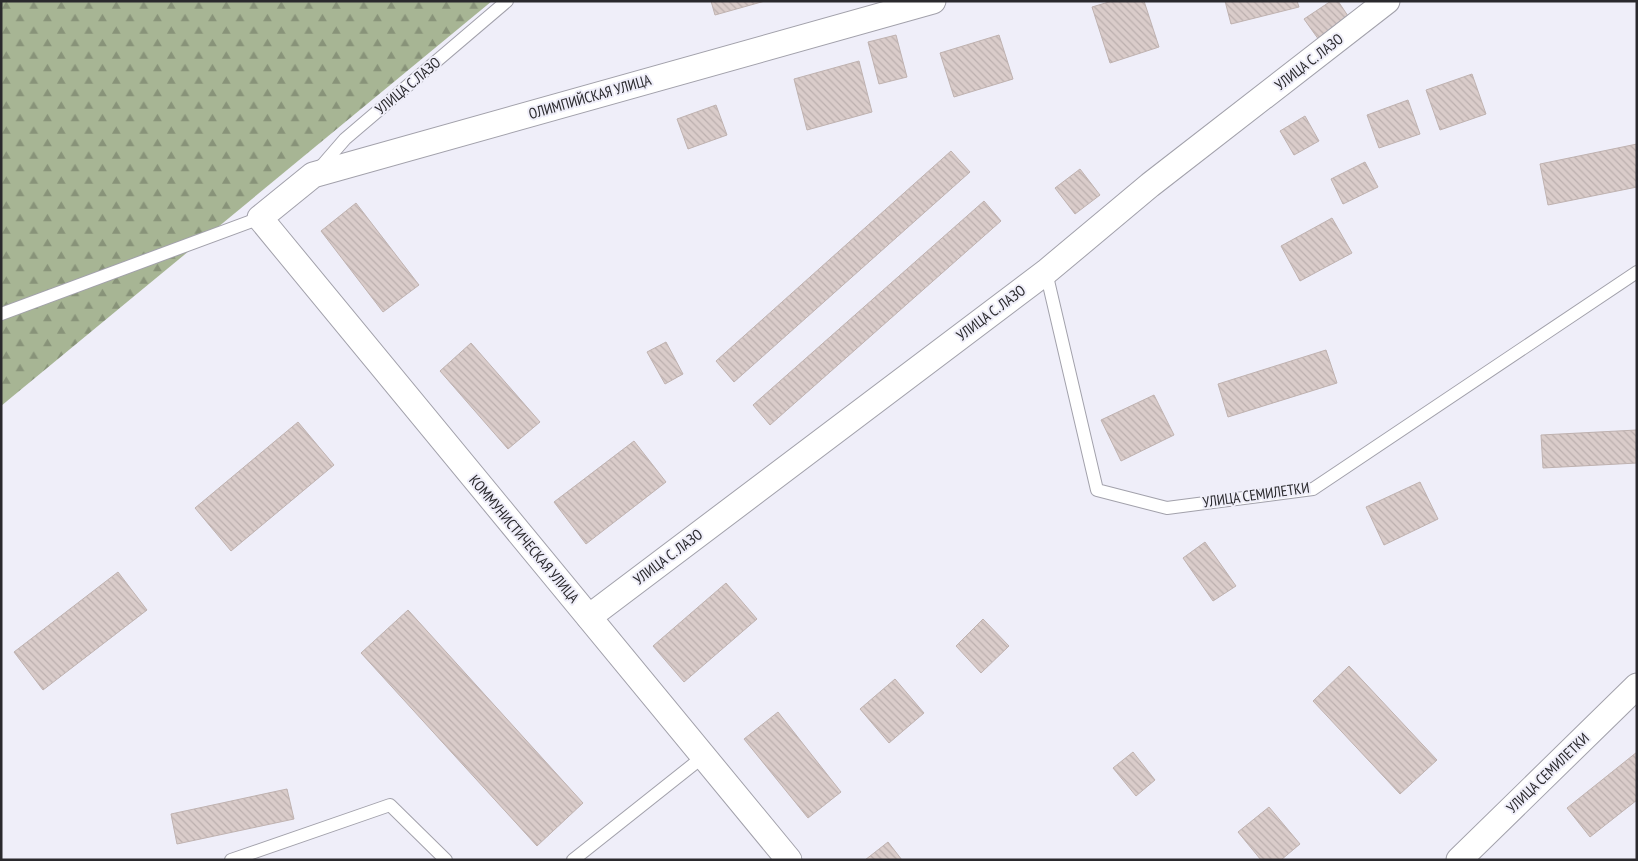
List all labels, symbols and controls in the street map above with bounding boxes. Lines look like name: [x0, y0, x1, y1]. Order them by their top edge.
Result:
street label: УЛИЦА С. ЛАЗО: [1271, 29, 1347, 94]
street label: УЛИЦА С.ЛАЗО: [371, 53, 444, 118]
street label: ОЛИМПИЙСКАЯ УЛИЦА: [526, 70, 654, 123]
street label: УЛИЦА С. ЛАЗО: [952, 281, 1029, 345]
street label: КОММУНИСТИЧЕСКАЯ УЛИЦА: [465, 471, 584, 607]
street label: УЛИЦА СЕМИЛЕТКИ: [1201, 478, 1311, 511]
street label: УЛИЦА С. ЛАЗО: [629, 525, 706, 589]
street label: УЛИЦА СЕМИЛЕТКИ: [1502, 728, 1593, 817]

